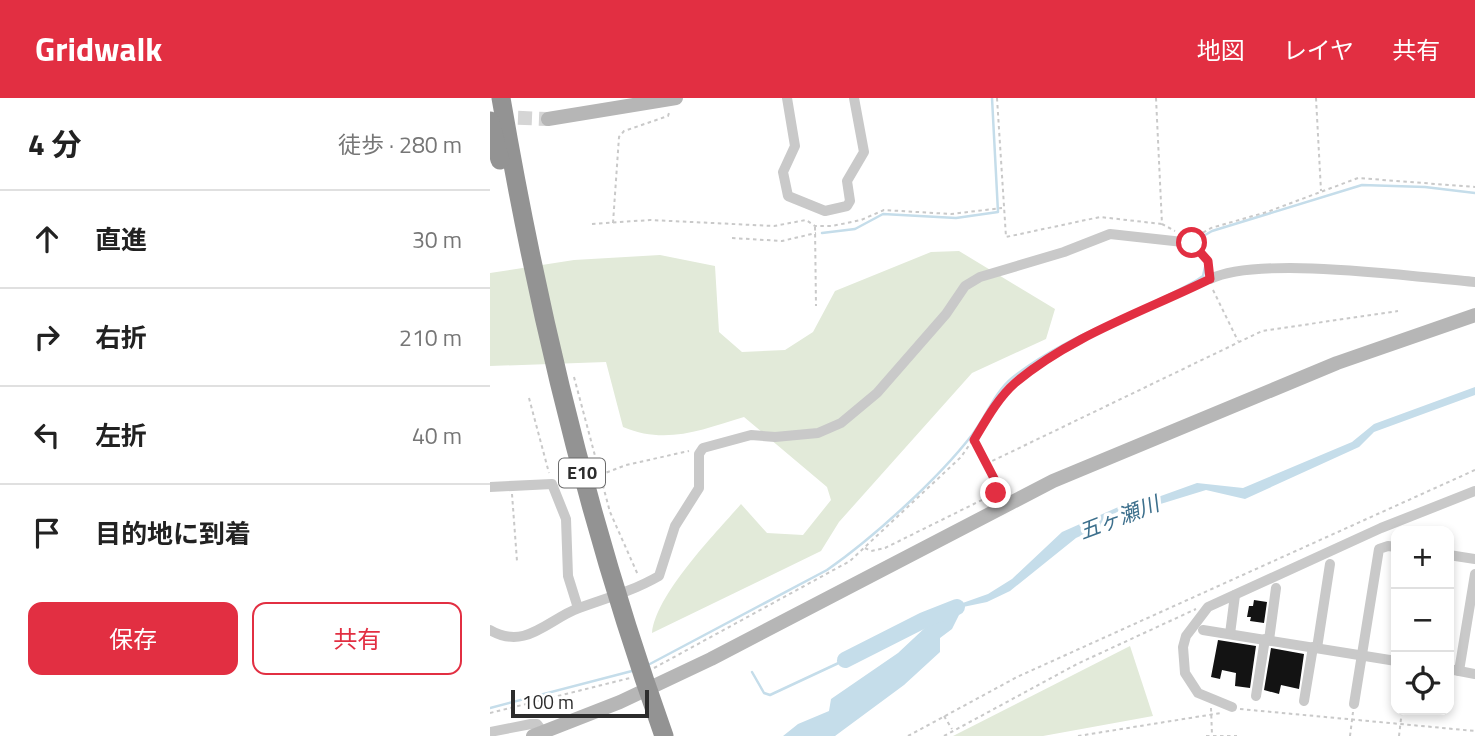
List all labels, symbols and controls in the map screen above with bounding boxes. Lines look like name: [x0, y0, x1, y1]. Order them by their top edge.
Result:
text: Gridwalk: [35, 24, 162, 74]
text: 地図: [1197, 32, 1245, 68]
text: レイヤ: [1283, 32, 1354, 68]
text: 共有: [1392, 32, 1440, 68]
text: 4 分: [28, 121, 81, 167]
text: 徒歩 · 280 m: [338, 127, 462, 162]
icon: ahead: [28, 220, 66, 258]
text: 直進: [95, 220, 147, 259]
text: 30 m: [412, 222, 462, 257]
route start: [1176, 227, 1207, 258]
icon: right: [28, 318, 66, 356]
text: 右折: [95, 318, 147, 357]
text: 210 m: [399, 320, 462, 355]
icon: left: [28, 416, 66, 454]
text: 左折: [95, 416, 147, 455]
text: 40 m: [412, 418, 462, 453]
road number: E10: [559, 458, 605, 488]
route end: [980, 477, 1011, 508]
water label: 五ヶ瀬川: [1074, 486, 1165, 547]
icon: arrive: [28, 514, 66, 552]
text: 目的地に到着: [95, 514, 251, 553]
map controls: [1391, 526, 1454, 715]
button: +: [1391, 526, 1454, 589]
button: −: [1391, 589, 1454, 652]
button: 保存: [28, 602, 238, 675]
button: 共有: [252, 602, 462, 675]
button: locate: [1391, 652, 1454, 715]
scale bar: [511, 687, 649, 719]
text: 100 m: [522, 687, 574, 716]

